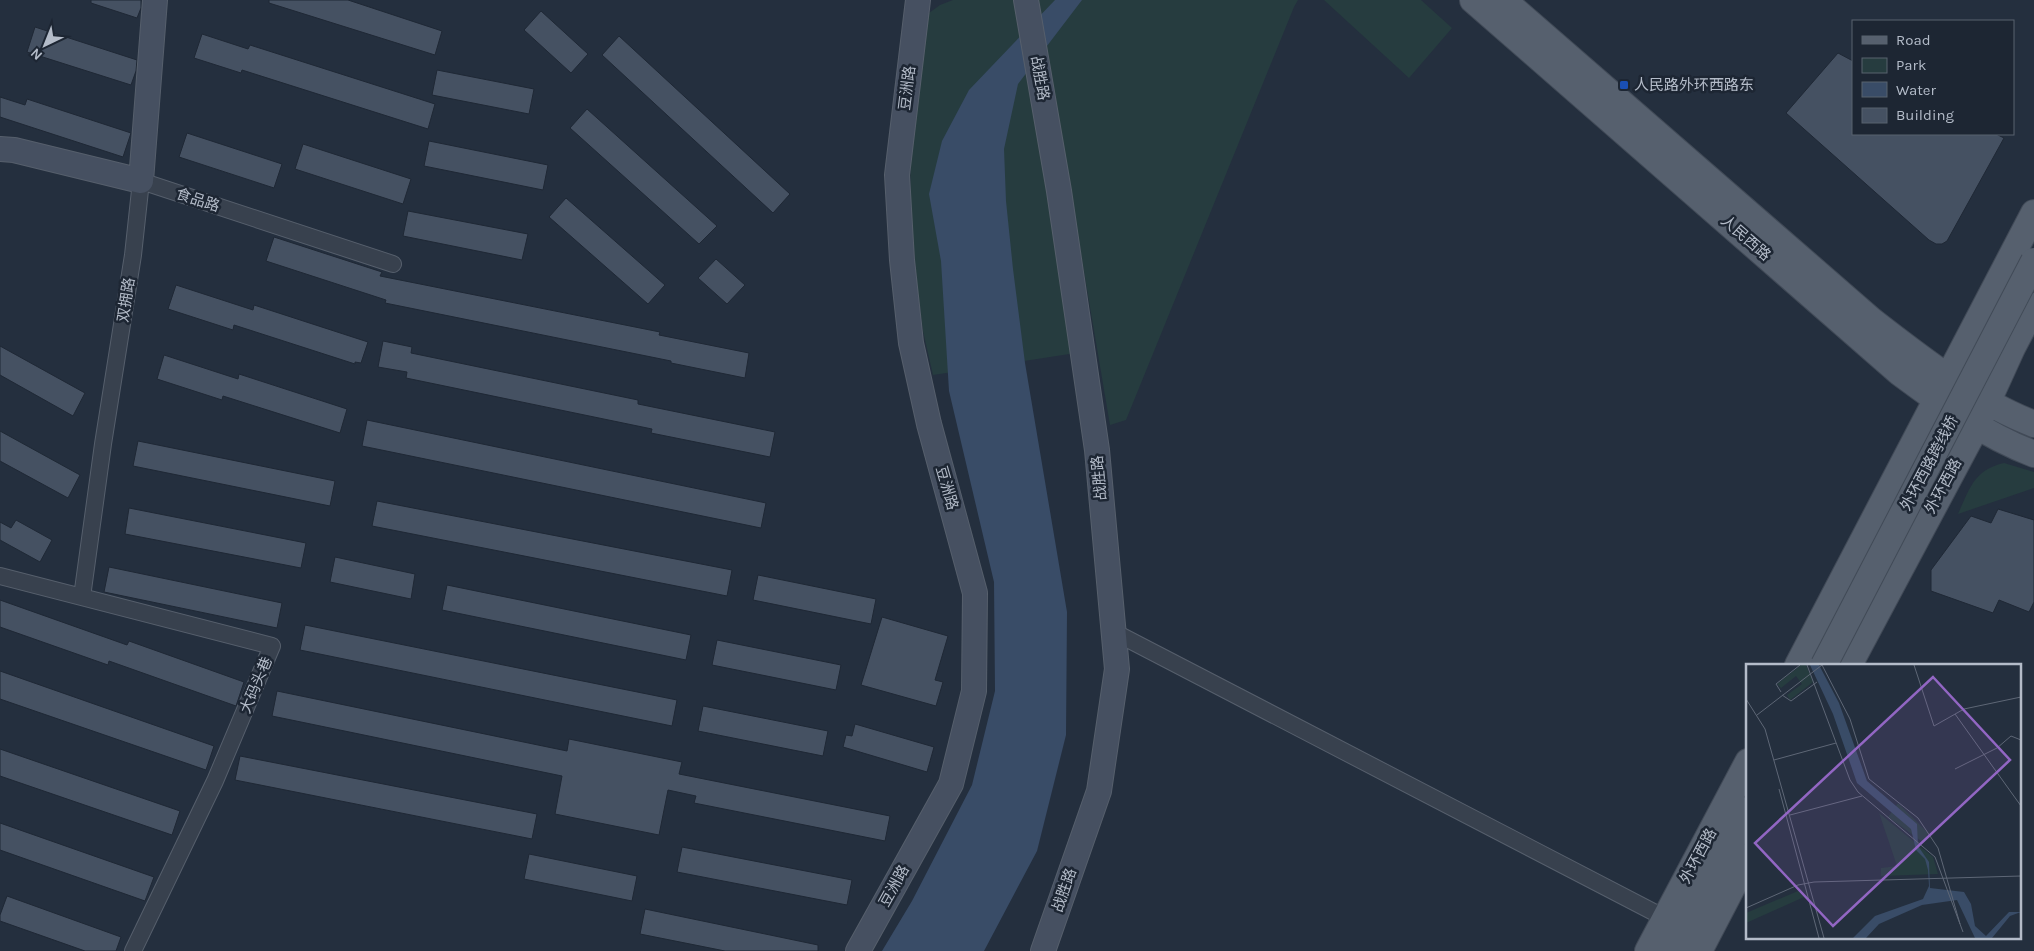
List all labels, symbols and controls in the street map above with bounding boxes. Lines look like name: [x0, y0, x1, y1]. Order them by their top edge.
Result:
north arrow: [20, 20, 70, 70]
legend: [1852, 20, 2014, 135]
text: Road: [1896, 31, 1931, 49]
text: N: [27, 44, 46, 64]
street label: 战胜路: [1027, 54, 1053, 102]
text: Park: [1896, 56, 1926, 74]
street label: 豆洲路: [895, 65, 919, 111]
place label: 人民路外环西路东: [1634, 76, 1754, 94]
marker: 人民路外环西路东: [1618, 79, 1630, 91]
text: Water: [1896, 81, 1937, 99]
text: Building: [1896, 106, 1954, 124]
street label: 食品路: [174, 184, 222, 216]
street label: 人民西路: [1717, 212, 1775, 264]
street label: 双拥路: [114, 276, 138, 324]
street label: 外环西路跨线桥: [1896, 412, 1962, 514]
street label: 战胜路: [1088, 455, 1110, 501]
street label: 外环西路: [1921, 455, 1965, 517]
street label: 豆洲路: [932, 464, 962, 512]
street label: 大码头巷: [236, 654, 276, 716]
inset map: [1746, 664, 2022, 938]
street label: 外环西路: [1676, 825, 1720, 887]
street label: 豆洲路: [875, 862, 913, 910]
street label: 战胜路: [1048, 866, 1080, 914]

